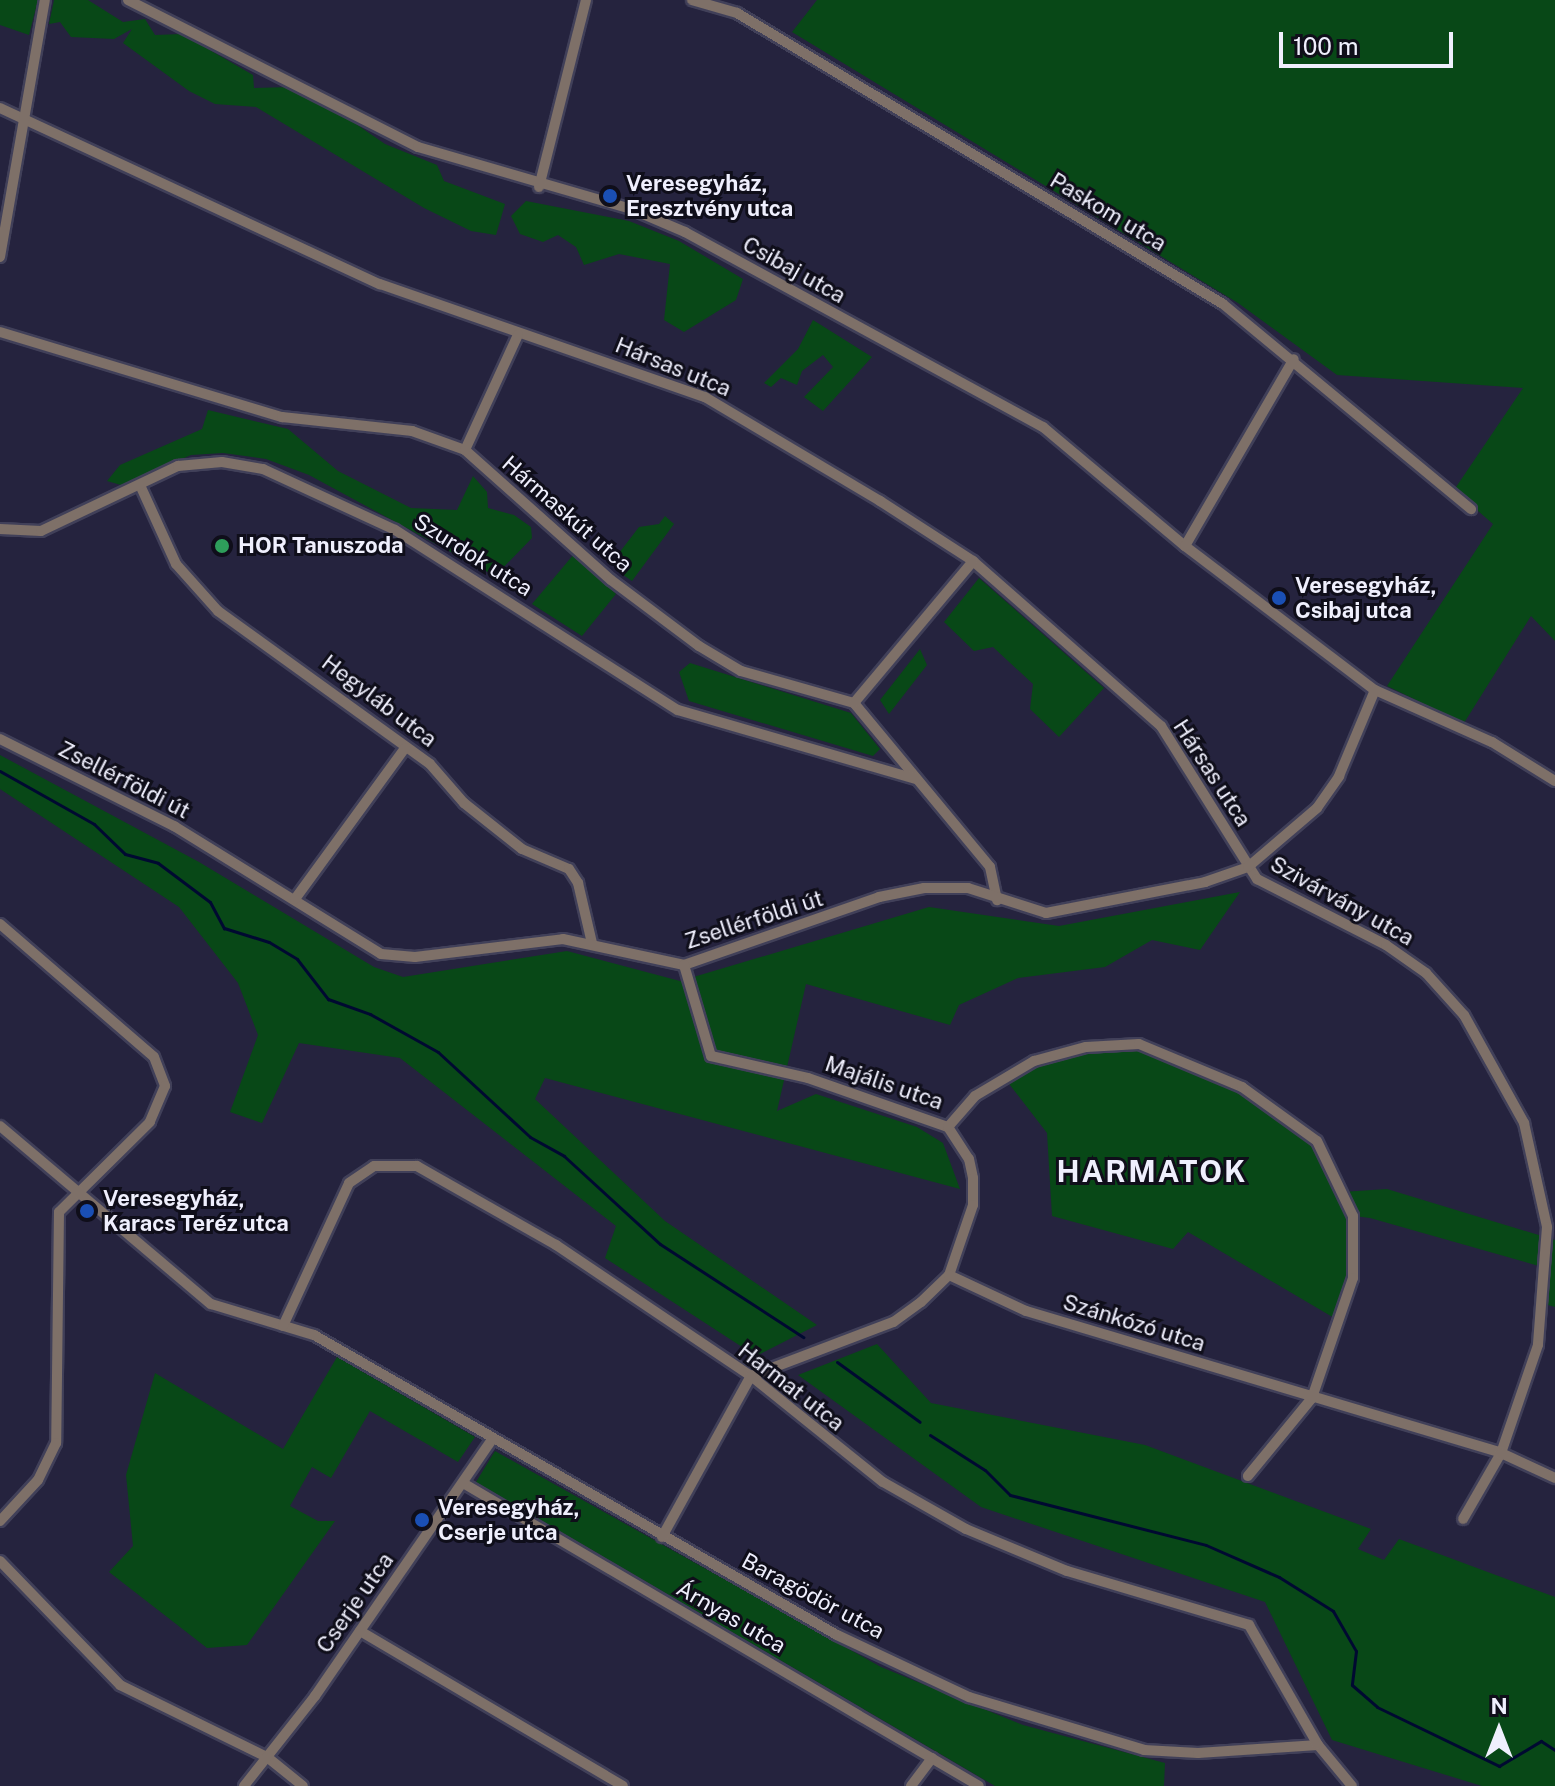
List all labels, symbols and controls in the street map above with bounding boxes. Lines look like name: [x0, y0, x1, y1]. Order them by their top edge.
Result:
scale bar: [1283, 16, 1457, 66]
text: 100 m: [1293, 32, 1359, 60]
street label: Paskom utca: [1045, 167, 1171, 257]
place label: Veresegyház, Eresztvény utca: [626, 170, 793, 222]
marker: Veresegyház, Eresztvény utca: [601, 187, 619, 205]
street label: Csibaj utca: [738, 231, 850, 309]
street label: Hársas utca: [611, 332, 735, 402]
street label: Hármaskút utca: [497, 450, 637, 578]
street label: Szurdok utca: [409, 508, 537, 602]
place label: HOR Tanuszoda: [238, 533, 403, 559]
marker: HOR Tanuszoda: [213, 537, 231, 555]
place label: Veresegyház, Csibaj utca: [1295, 572, 1437, 624]
marker: Veresegyház, Csibaj utca: [1270, 589, 1288, 607]
street label: Hegyláb utca: [316, 649, 442, 753]
street label: Hársas utca: [1168, 715, 1256, 831]
street label: Zsellérföldi út: [54, 736, 194, 824]
street label: Szivárvány utca: [1266, 851, 1418, 951]
street label: Zsellérföldi út: [682, 885, 826, 955]
street label: Majális utca: [822, 1050, 946, 1116]
district label: HARMATOK: [1056, 1153, 1248, 1189]
place label: Veresegyház, Karacs Teréz utca: [103, 1185, 289, 1236]
marker: Veresegyház, Karacs Teréz utca: [78, 1202, 96, 1220]
street label: Szánkózó utca: [1060, 1289, 1208, 1357]
street label: Harmat utca: [733, 1337, 849, 1437]
place label: Veresegyház, Cserje utca: [438, 1494, 580, 1546]
marker: Veresegyház, Cserje utca: [413, 1511, 431, 1529]
street label: Baragödör utca: [737, 1547, 889, 1645]
street label: Cserje utca: [311, 1548, 399, 1658]
street label: Árnyas utca: [672, 1575, 790, 1659]
north arrow: [1459, 1690, 1539, 1770]
text: N: [1490, 1693, 1508, 1719]

